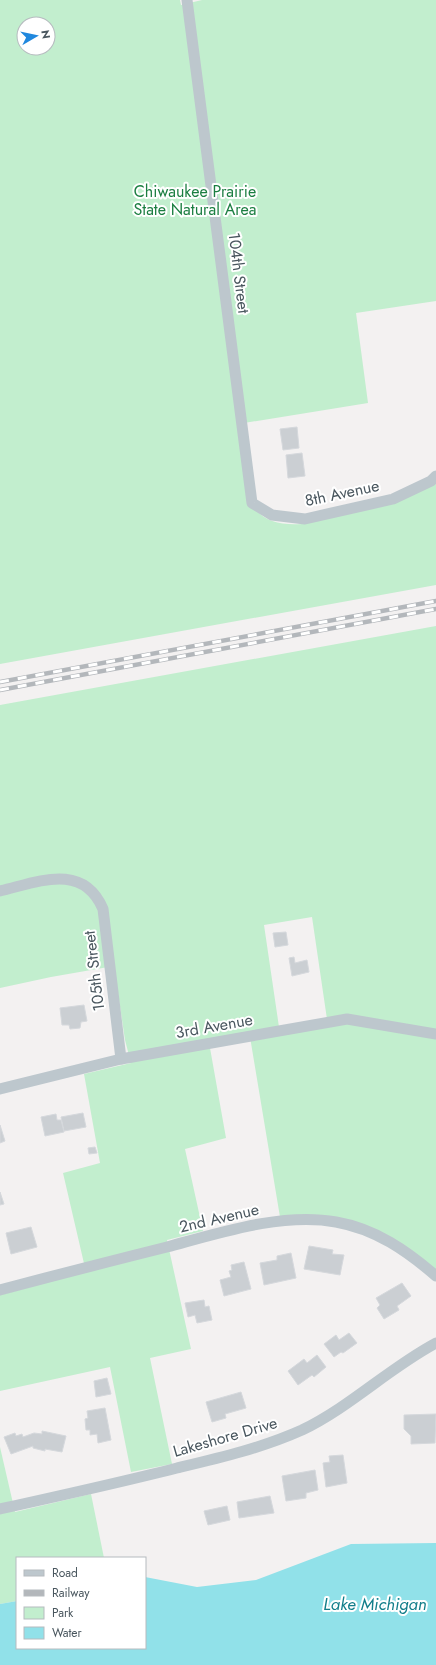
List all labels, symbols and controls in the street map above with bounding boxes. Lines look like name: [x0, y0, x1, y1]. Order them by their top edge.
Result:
north arrow: [16, 16, 56, 56]
text: N: [37, 29, 54, 40]
park label: Chiwaukee Prairie State Natural Area: [134, 180, 256, 221]
street label: 104th Street: [223, 231, 255, 315]
street label: 8th Avenue: [303, 474, 381, 512]
street label: 105th Street: [78, 929, 110, 1013]
street label: 3rd Avenue: [174, 1008, 254, 1044]
street label: 2nd Avenue: [177, 1198, 261, 1238]
street label: Lakeshore Drive: [170, 1411, 280, 1463]
legend: [16, 1557, 146, 1649]
text: Road: [52, 1564, 78, 1582]
text: Railway: [52, 1584, 90, 1602]
water label: Lake Michigan: [323, 1592, 427, 1616]
text: Park: [52, 1604, 74, 1622]
text: Water: [52, 1624, 83, 1642]

